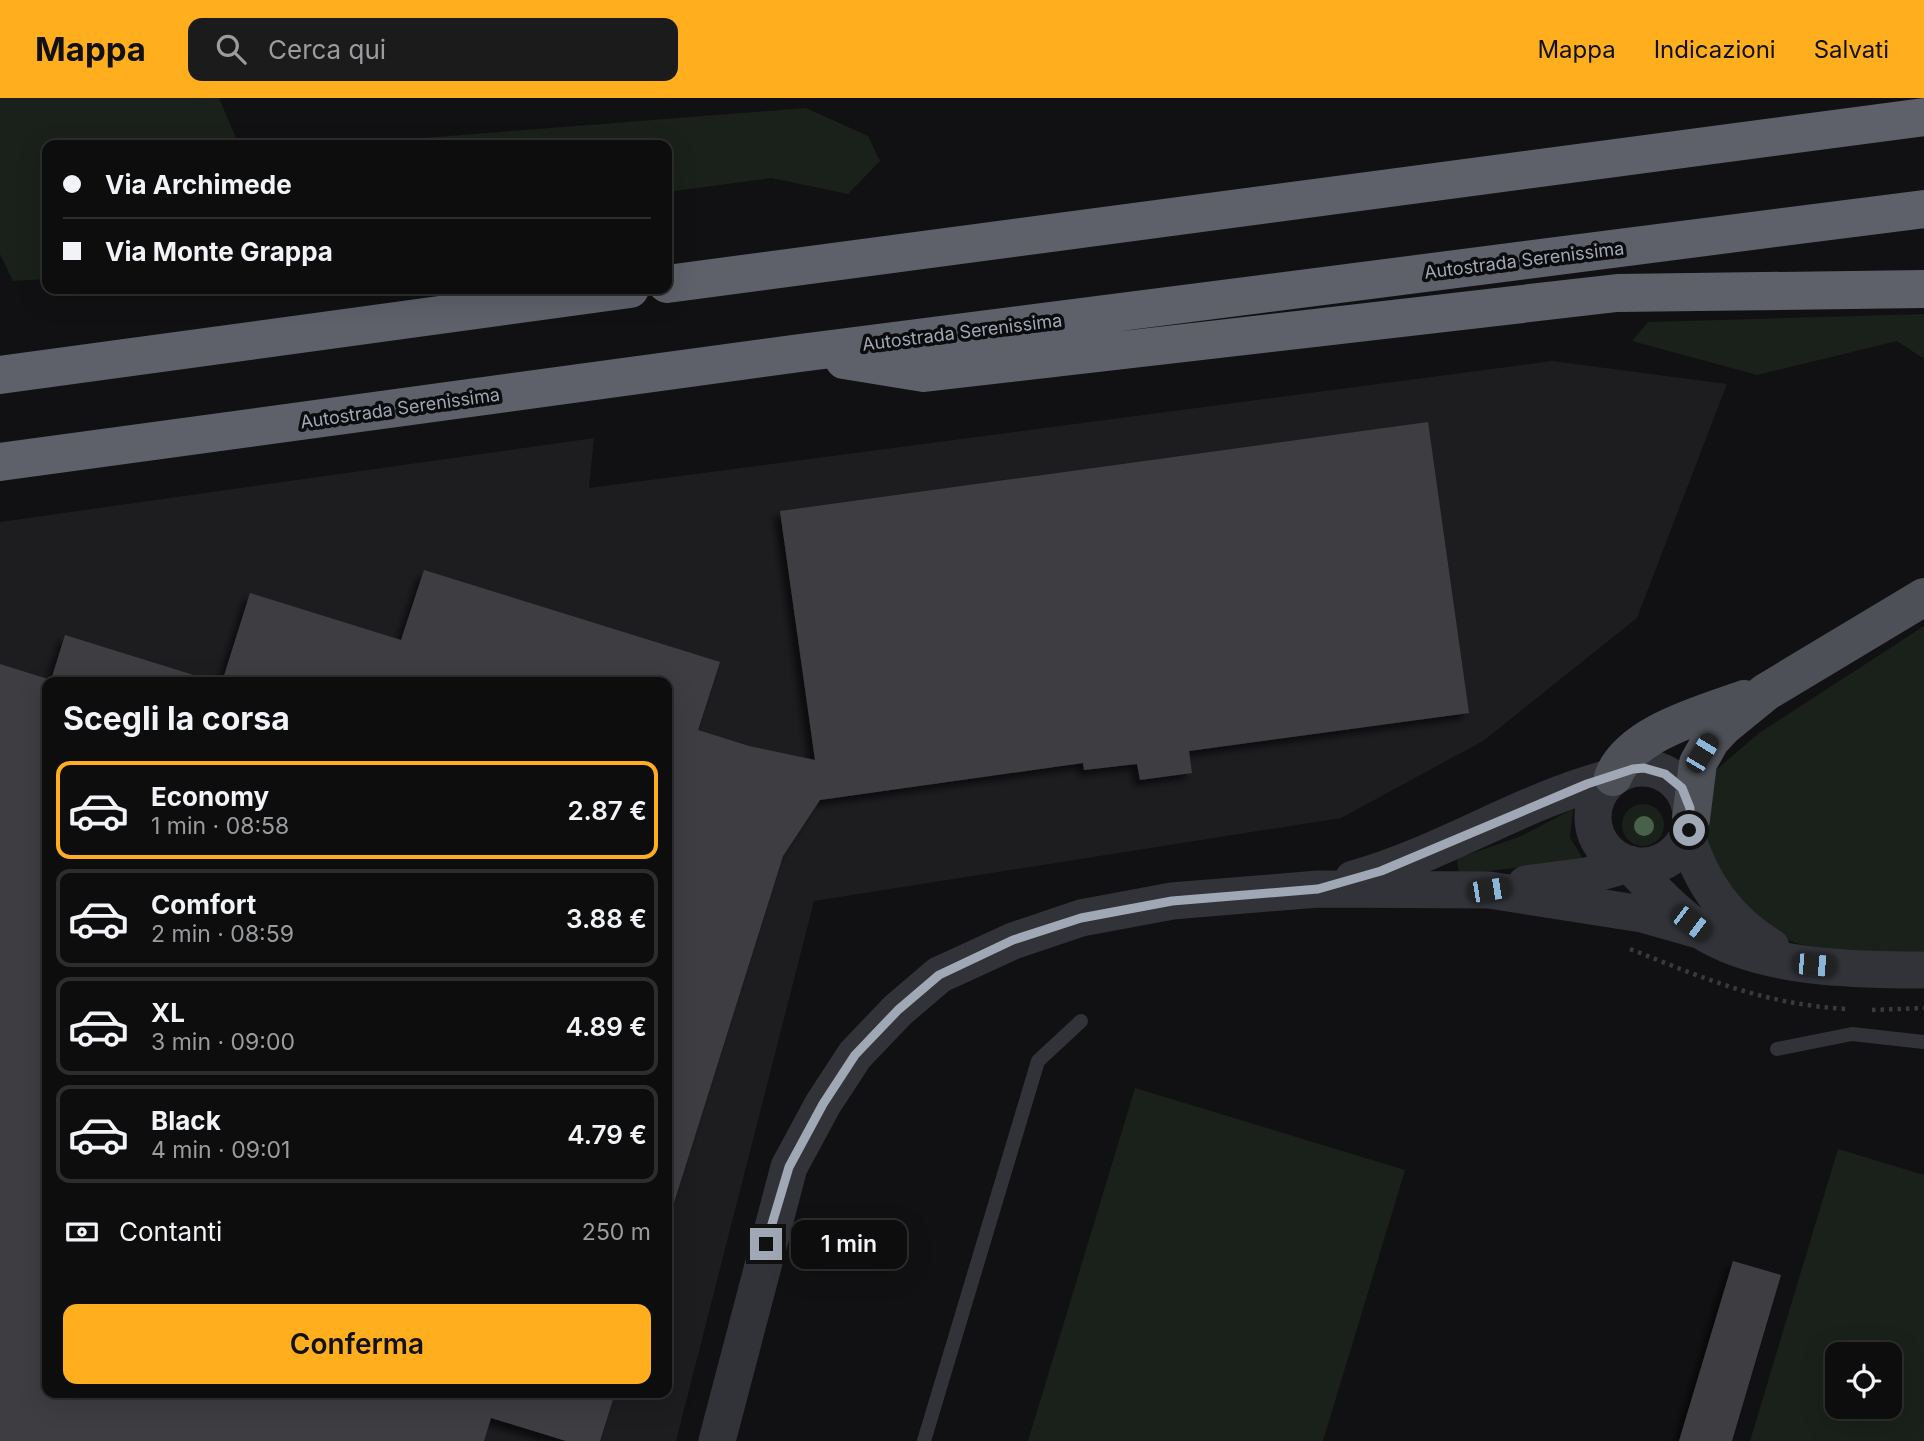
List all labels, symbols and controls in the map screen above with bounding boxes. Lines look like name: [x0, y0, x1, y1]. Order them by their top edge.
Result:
search box: [188, 18, 678, 81]
text: Mappa: [35, 29, 146, 69]
icon: search: [212, 30, 250, 68]
text: Cerca qui: [268, 34, 386, 65]
text: Mappa: [1537, 35, 1616, 64]
text: Indicazioni: [1654, 35, 1776, 64]
text: Salvati: [1814, 35, 1889, 64]
text: Via Archimede: [105, 169, 292, 200]
text: Via Monte Grappa: [105, 236, 333, 267]
street label: Autostrada Serenissima: [1423, 237, 1625, 283]
street label: Autostrada Serenissima: [861, 309, 1063, 355]
street label: Autostrada Serenissima: [299, 384, 501, 432]
text: Scegli la corsa: [63, 699, 290, 738]
car: [1683, 730, 1722, 776]
icon: car: [67, 779, 130, 842]
text: Economy: [151, 781, 269, 812]
text: 2.87 €: [567, 795, 647, 826]
text: 1 min · 08:58: [151, 812, 289, 840]
route start: [1673, 814, 1705, 846]
car: [1467, 876, 1512, 904]
icon: car: [67, 887, 130, 950]
text: Comfort: [151, 889, 256, 920]
car: [1668, 902, 1715, 944]
text: 3.88 €: [566, 903, 647, 934]
text: 2 min · 08:59: [151, 920, 294, 948]
car: [1793, 953, 1836, 977]
icon: car: [67, 995, 130, 1058]
text: XL: [151, 997, 185, 1028]
text: 4.89 €: [565, 1011, 647, 1042]
text: 3 min · 09:00: [151, 1028, 295, 1056]
icon: car: [67, 1103, 130, 1166]
text: Black: [151, 1105, 221, 1136]
text: 4.79 €: [567, 1119, 647, 1150]
text: 4 min · 09:01: [151, 1136, 290, 1164]
icon: cash: [63, 1213, 101, 1251]
text: Contanti: [119, 1216, 222, 1247]
text: 250 m: [582, 1218, 651, 1246]
callout: 1 min: [790, 1220, 906, 1268]
route end: [750, 1228, 782, 1260]
text: 1 min: [821, 1230, 877, 1258]
button: Conferma: [63, 1304, 651, 1384]
map controls: [1825, 1342, 1902, 1419]
button: locate: [1825, 1342, 1902, 1419]

